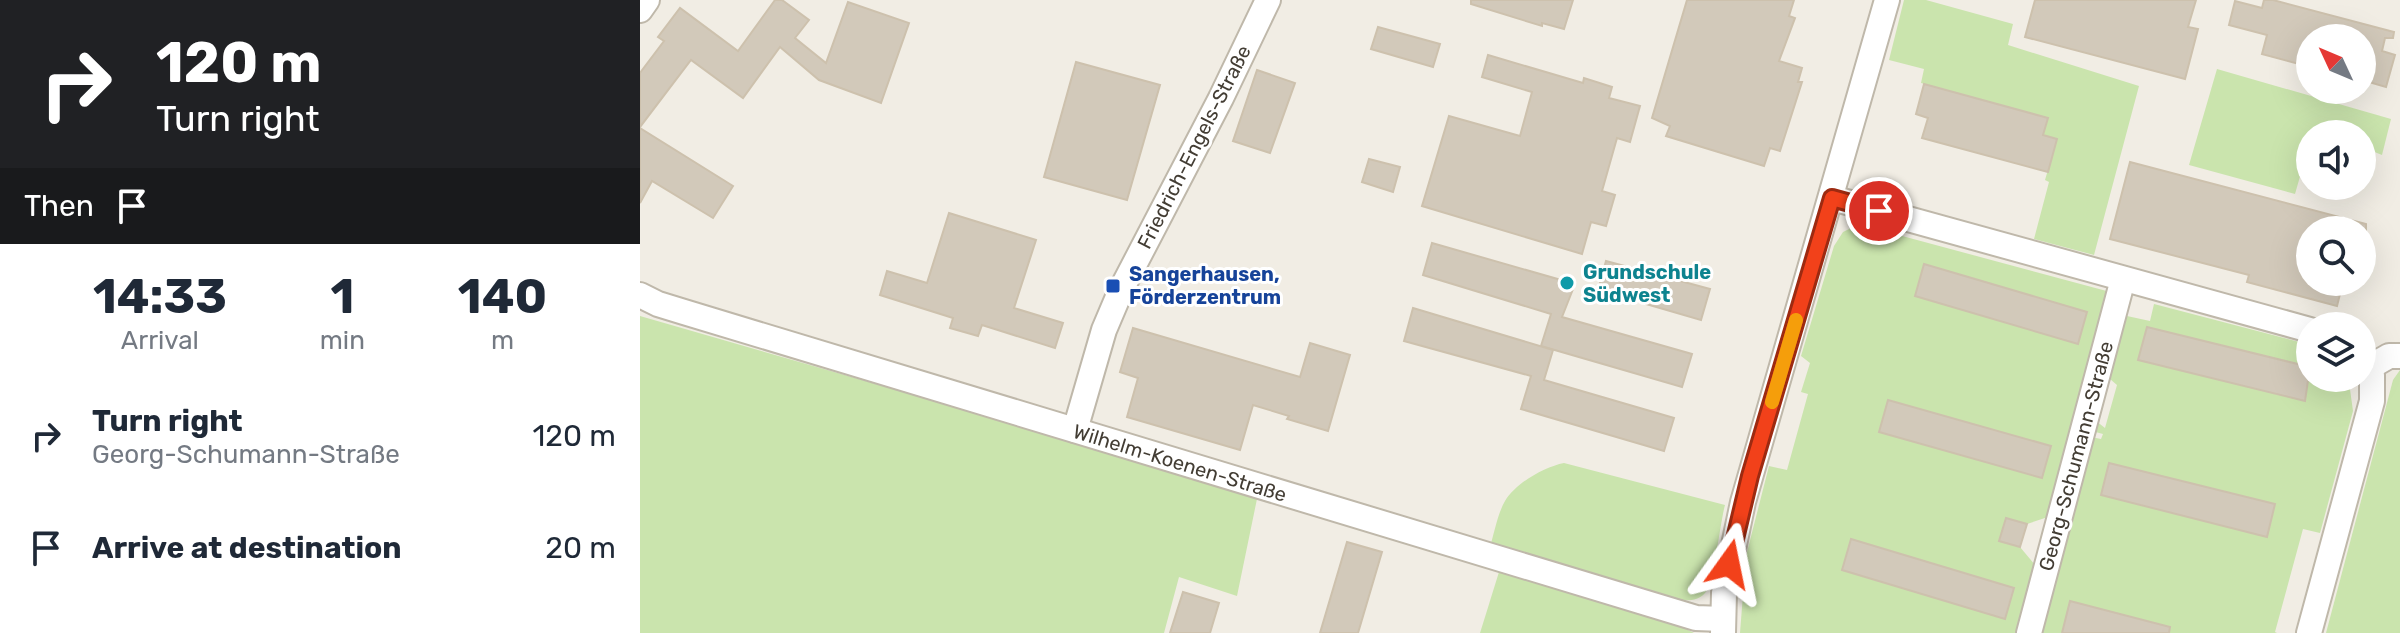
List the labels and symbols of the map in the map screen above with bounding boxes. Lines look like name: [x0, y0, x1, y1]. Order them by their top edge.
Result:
north arrow: [2296, 24, 2376, 104]
street label: Friedrich-Engels-Straße: [1132, 41, 1256, 253]
pin: [1845, 177, 1913, 245]
place label: Grundschule Südwest: [1583, 260, 1711, 307]
place label: Sangerhausen, Förderzentrum: [1129, 262, 1281, 309]
marker: Grundschule Südwest: [1558, 274, 1576, 292]
marker: Sangerhausen, Förderzentrum: [1104, 277, 1122, 295]
street label: Georg-Schumann-Straße: [2034, 339, 2118, 573]
street label: Wilhelm-Koenen-Straße: [1070, 419, 1290, 507]
position arrow: [1687, 522, 1771, 606]

